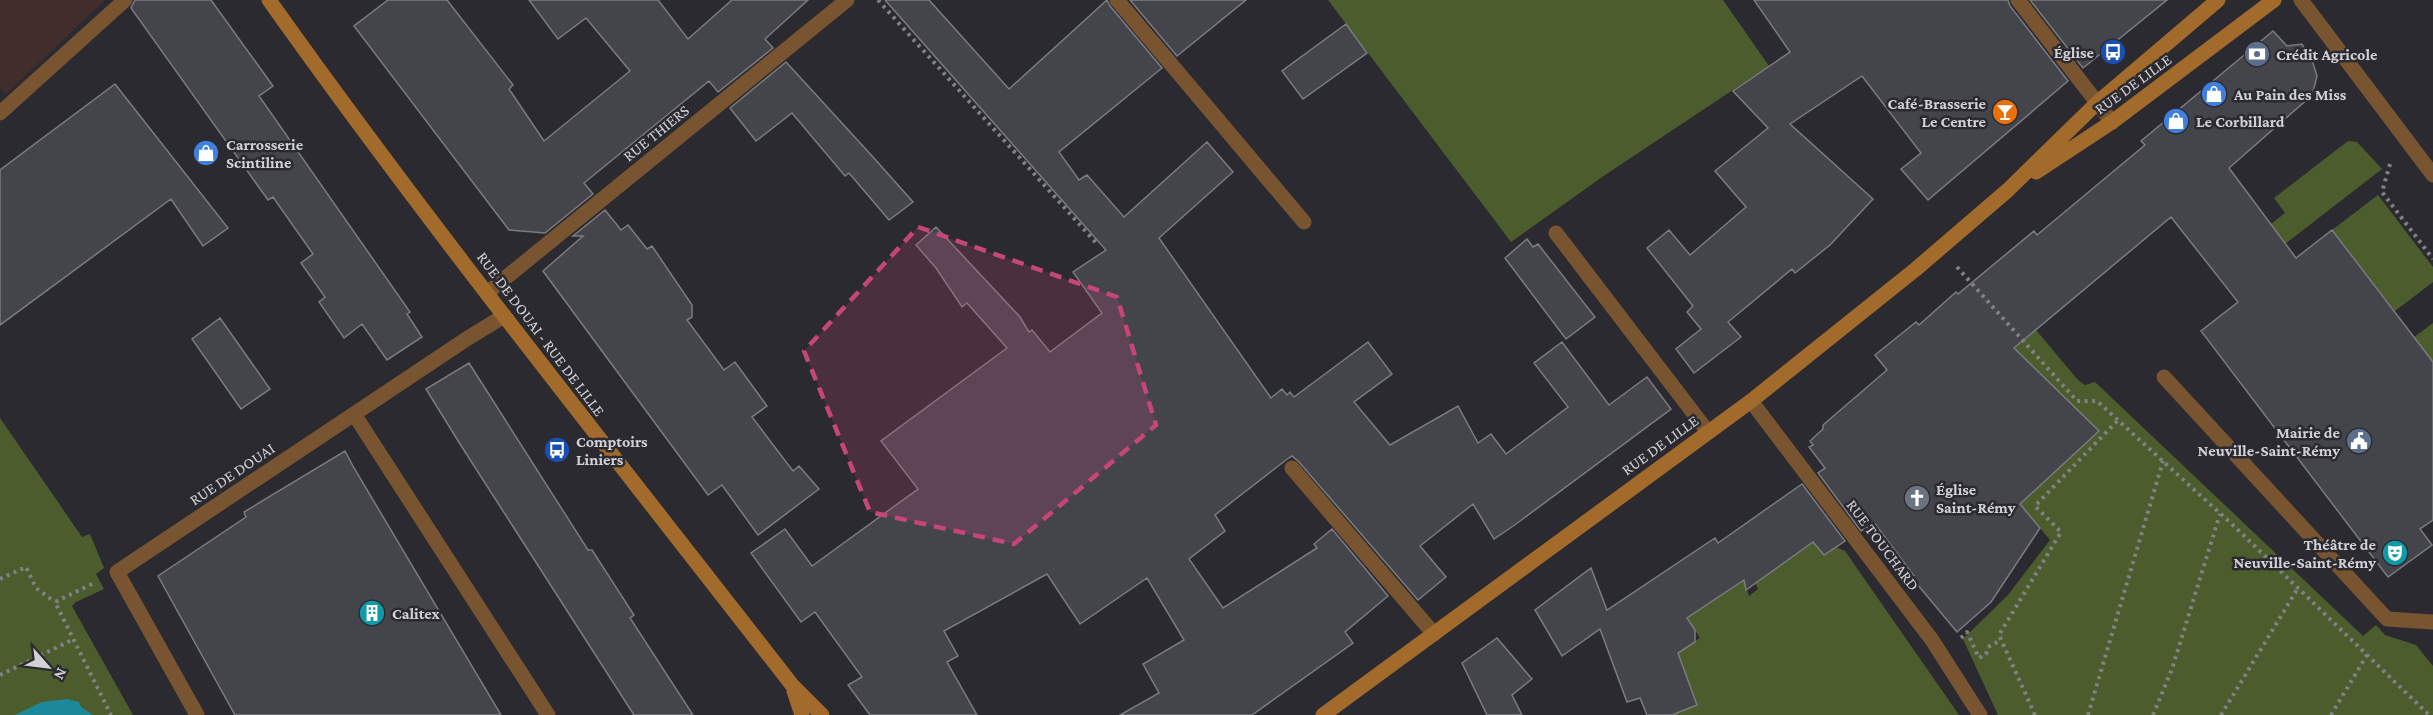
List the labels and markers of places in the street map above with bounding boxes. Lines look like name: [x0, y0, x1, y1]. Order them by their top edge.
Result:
bus stop icon: Église: [2098, 37, 2128, 67]
bank icon: Crédit Agricole: [2242, 39, 2272, 69]
place label: Église: [2054, 44, 2095, 61]
place label: Crédit Agricole: [2276, 46, 2378, 63]
shop icon: Au Pain des Miss: [2199, 79, 2229, 109]
place label: Au Pain des Miss: [2233, 86, 2347, 103]
place label: Café-Brasserie Le Centre: [1888, 95, 1987, 130]
bar icon: Café-Brasserie Le Centre: [1990, 97, 2020, 127]
shop icon: Le Corbillard: [2161, 106, 2191, 136]
place label: Le Corbillard: [2196, 113, 2285, 130]
place label: Carrosserie Scintiline: [226, 136, 304, 171]
shop icon: Carrosserie Scintiline: [191, 138, 221, 168]
place label: Mairie de Neuville-Saint-Rémy: [2198, 424, 2341, 459]
public building icon: Mairie de Neuville-Saint-Rémy: [2344, 426, 2374, 456]
place label: Comptoirs Liniers: [576, 433, 648, 468]
bus stop icon: Comptoirs Liniers: [542, 435, 572, 465]
place label: Église Saint-Rémy: [1936, 481, 2016, 516]
church icon: Église Saint-Rémy: [1902, 483, 1932, 513]
place label: Théâtre de Neuville-Saint-Rémy: [2234, 536, 2377, 571]
theatre icon: Théâtre de Neuville-Saint-Rémy: [2380, 538, 2410, 568]
building icon: Calitex: [357, 598, 387, 628]
place label: Calitex: [392, 605, 440, 622]

